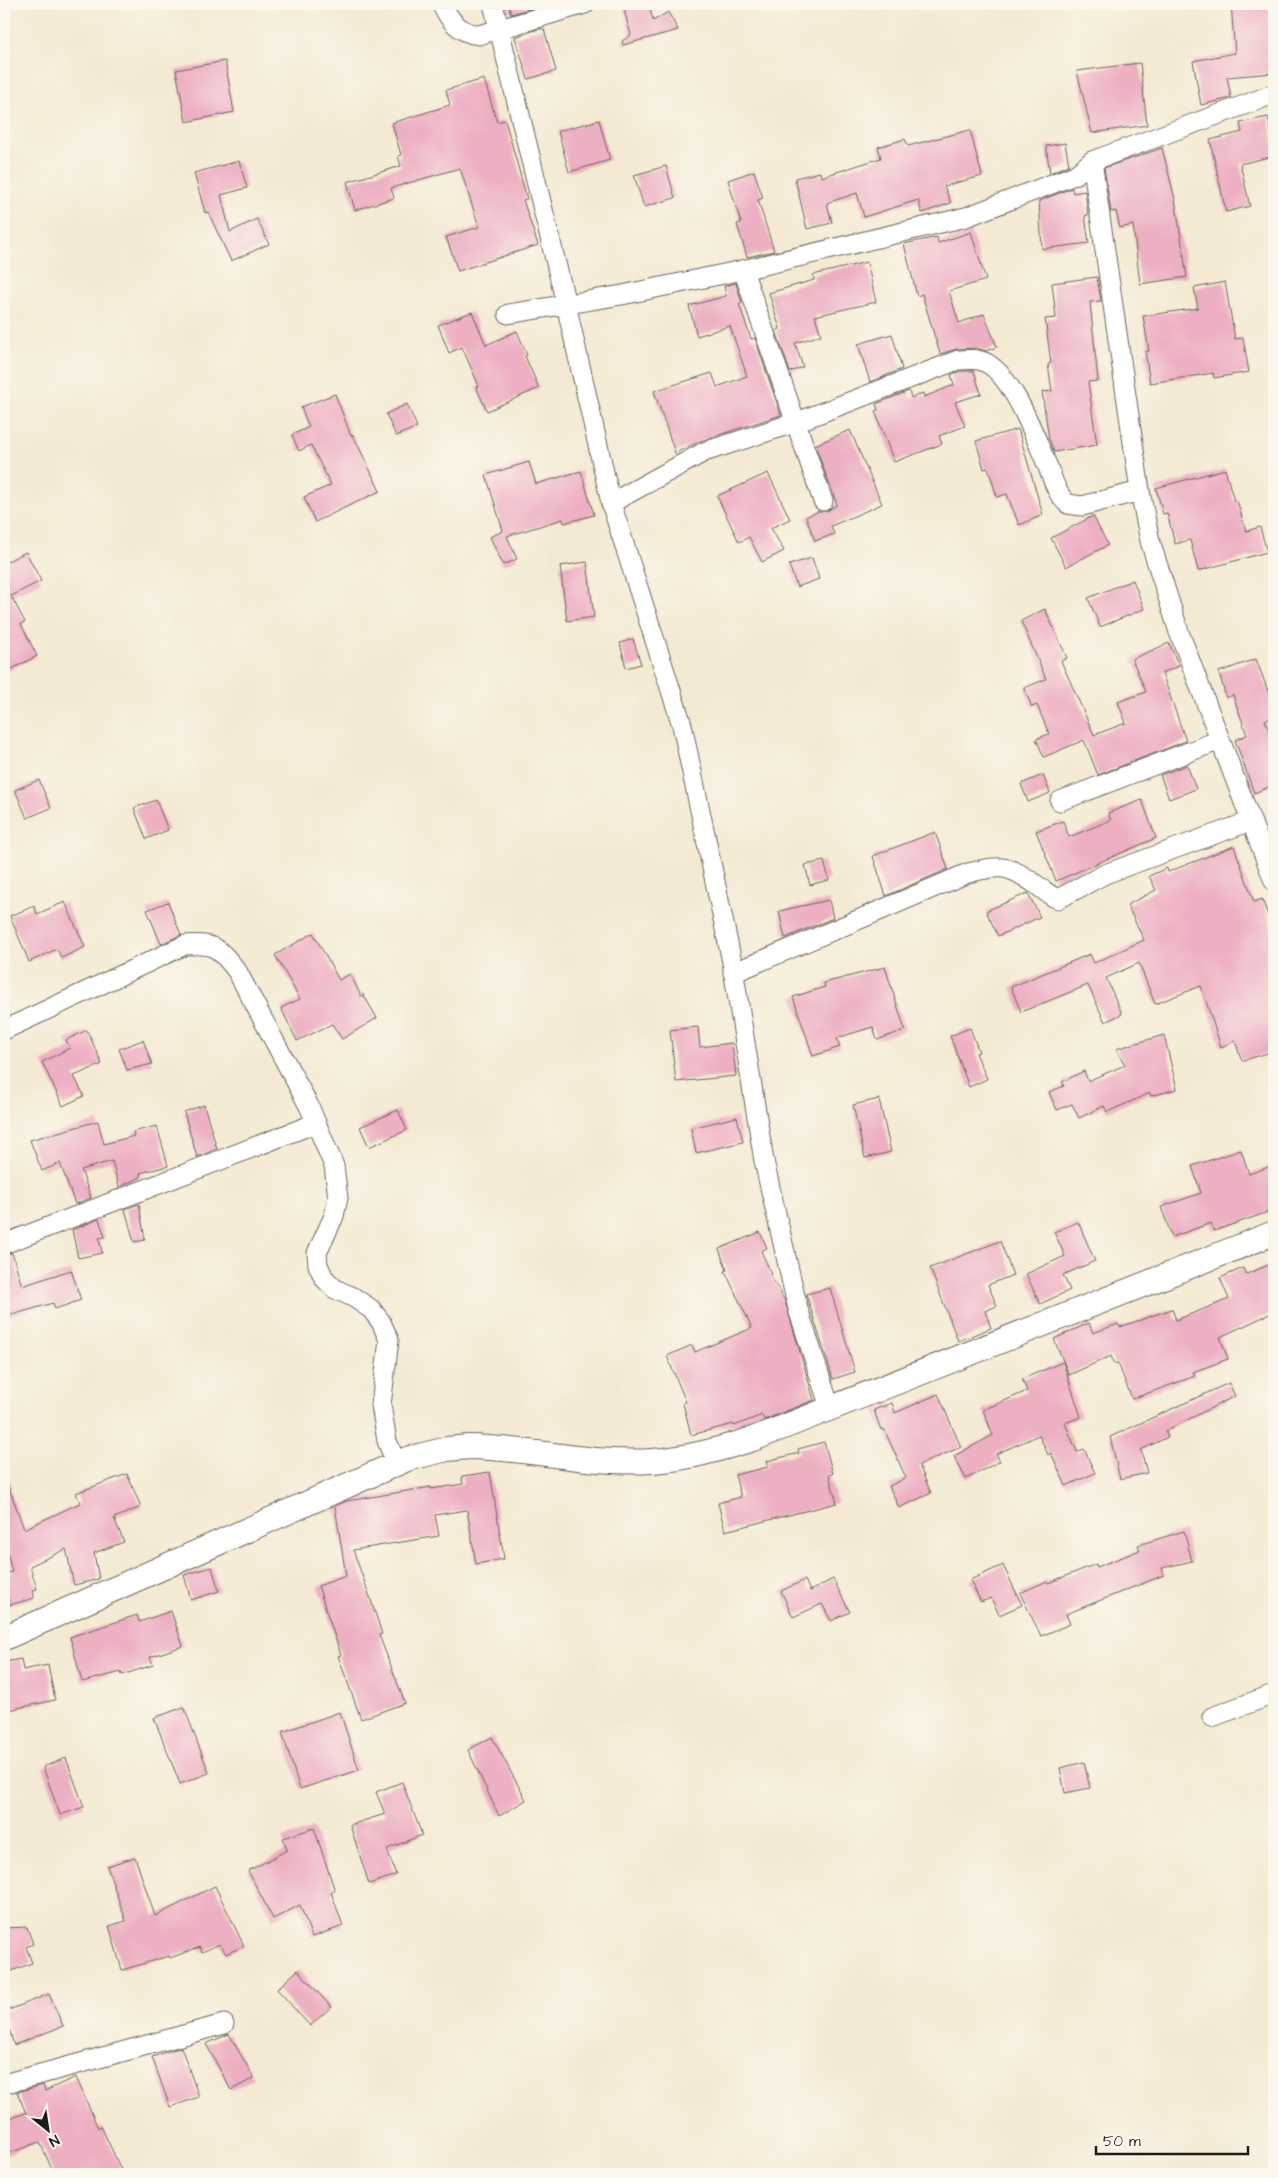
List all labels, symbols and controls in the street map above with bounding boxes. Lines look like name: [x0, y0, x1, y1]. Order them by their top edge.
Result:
north arrow: [22, 2106, 72, 2156]
scale bar: [1096, 2123, 1248, 2155]
text: N: [45, 2130, 63, 2151]
text: 50 m: [1103, 2131, 1141, 2152]

